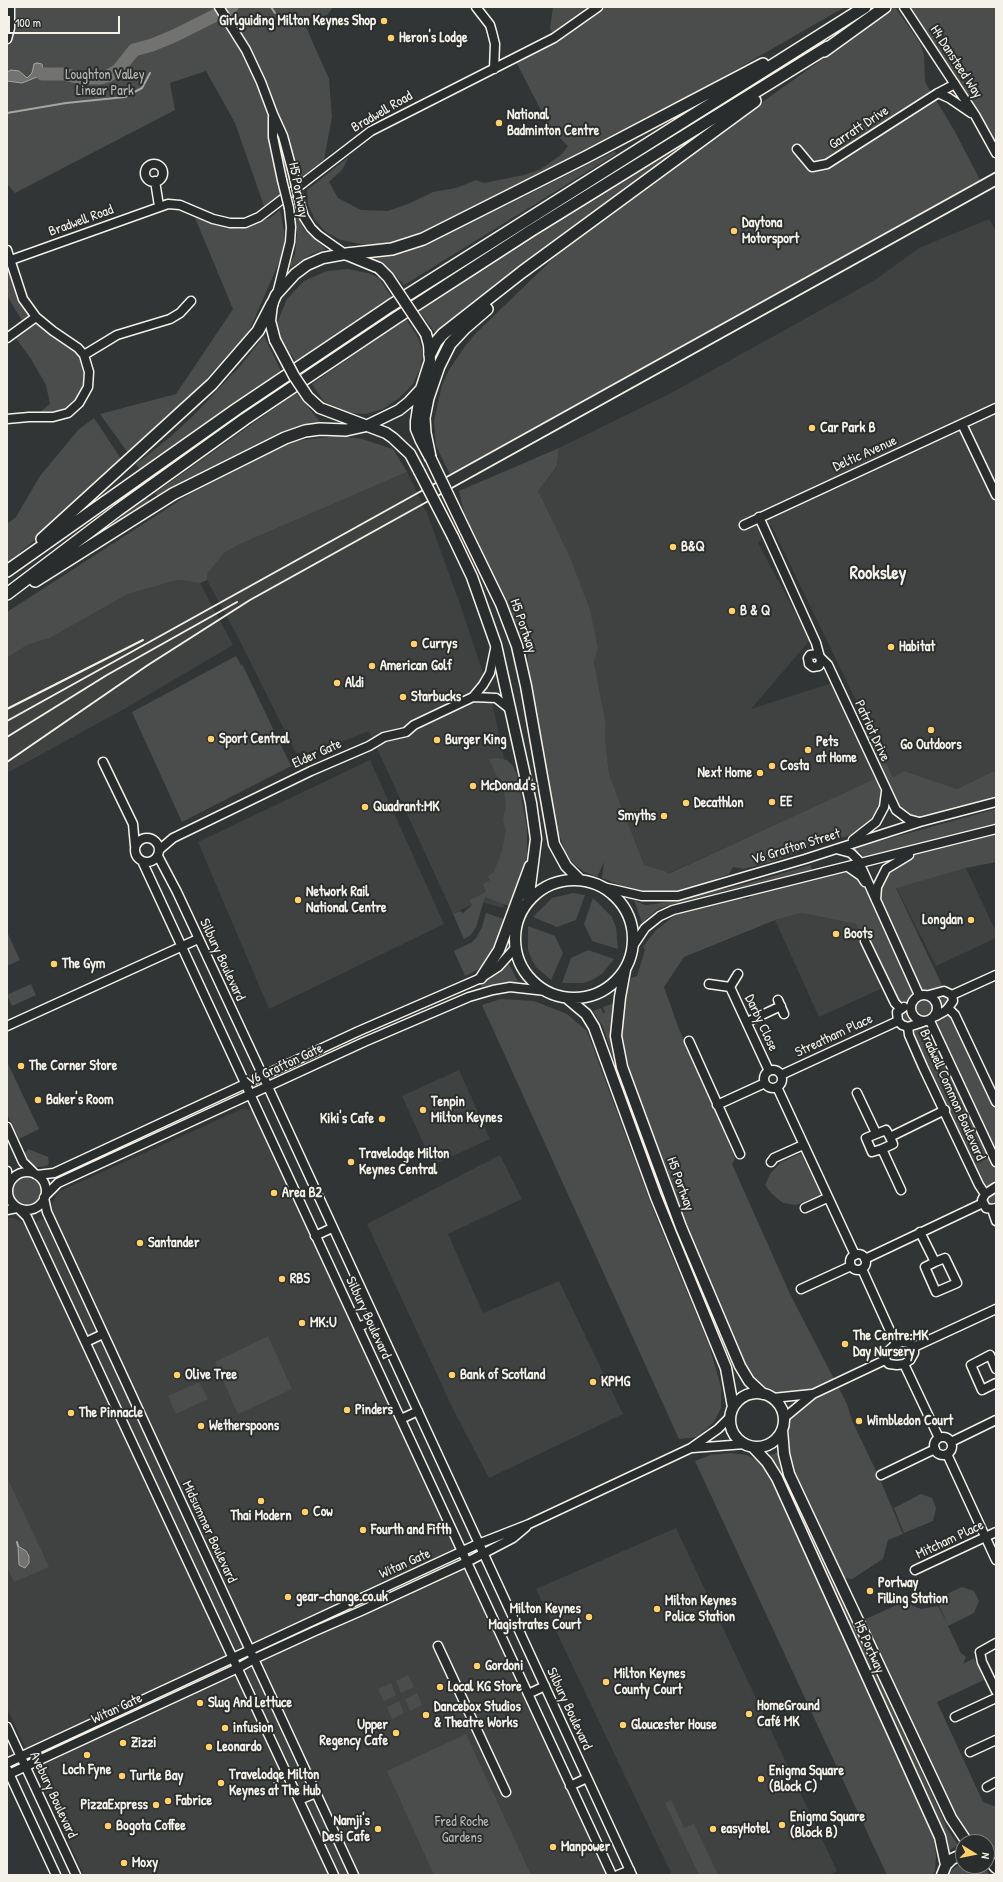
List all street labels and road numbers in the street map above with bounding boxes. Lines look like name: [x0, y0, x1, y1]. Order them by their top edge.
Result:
street label: H4 Dansteed Way: [926, 22, 986, 102]
street label: Bradwell Road: [348, 88, 416, 136]
street label: Garratt Drive: [826, 103, 892, 153]
street label: H5 Portway: [284, 161, 312, 219]
street label: Bradwell Road: [46, 202, 116, 240]
street label: Deltic Avenue: [830, 432, 900, 476]
street label: H5 Portway: [506, 597, 540, 655]
street label: Patriot Drive: [851, 698, 893, 764]
street label: Elder Gate: [290, 736, 344, 772]
street label: V6 Grafton Street: [750, 826, 842, 868]
street label: Silbury Boulevard: [196, 916, 248, 1004]
street label: Darby Close: [741, 992, 781, 1054]
street label: Streatham Place: [793, 1011, 875, 1061]
street label: Bradwell Common Boulevard: [915, 1027, 989, 1163]
street label: V6 Grafton Gate: [244, 1040, 326, 1090]
street label: H5 Portway: [663, 1155, 697, 1213]
street label: Silbury Boulevard: [342, 1274, 394, 1362]
street label: Midsummer Boulevard: [178, 1478, 240, 1586]
street label: Mitcham Place: [913, 1517, 987, 1563]
street label: Witan Gate: [377, 1545, 433, 1583]
street label: H5 Portway: [850, 1618, 888, 1676]
street label: Silbury Boulevard: [543, 1665, 595, 1753]
street label: Witan Gate: [89, 1690, 145, 1728]
street label: Avebury Boulevard: [26, 1749, 80, 1841]

